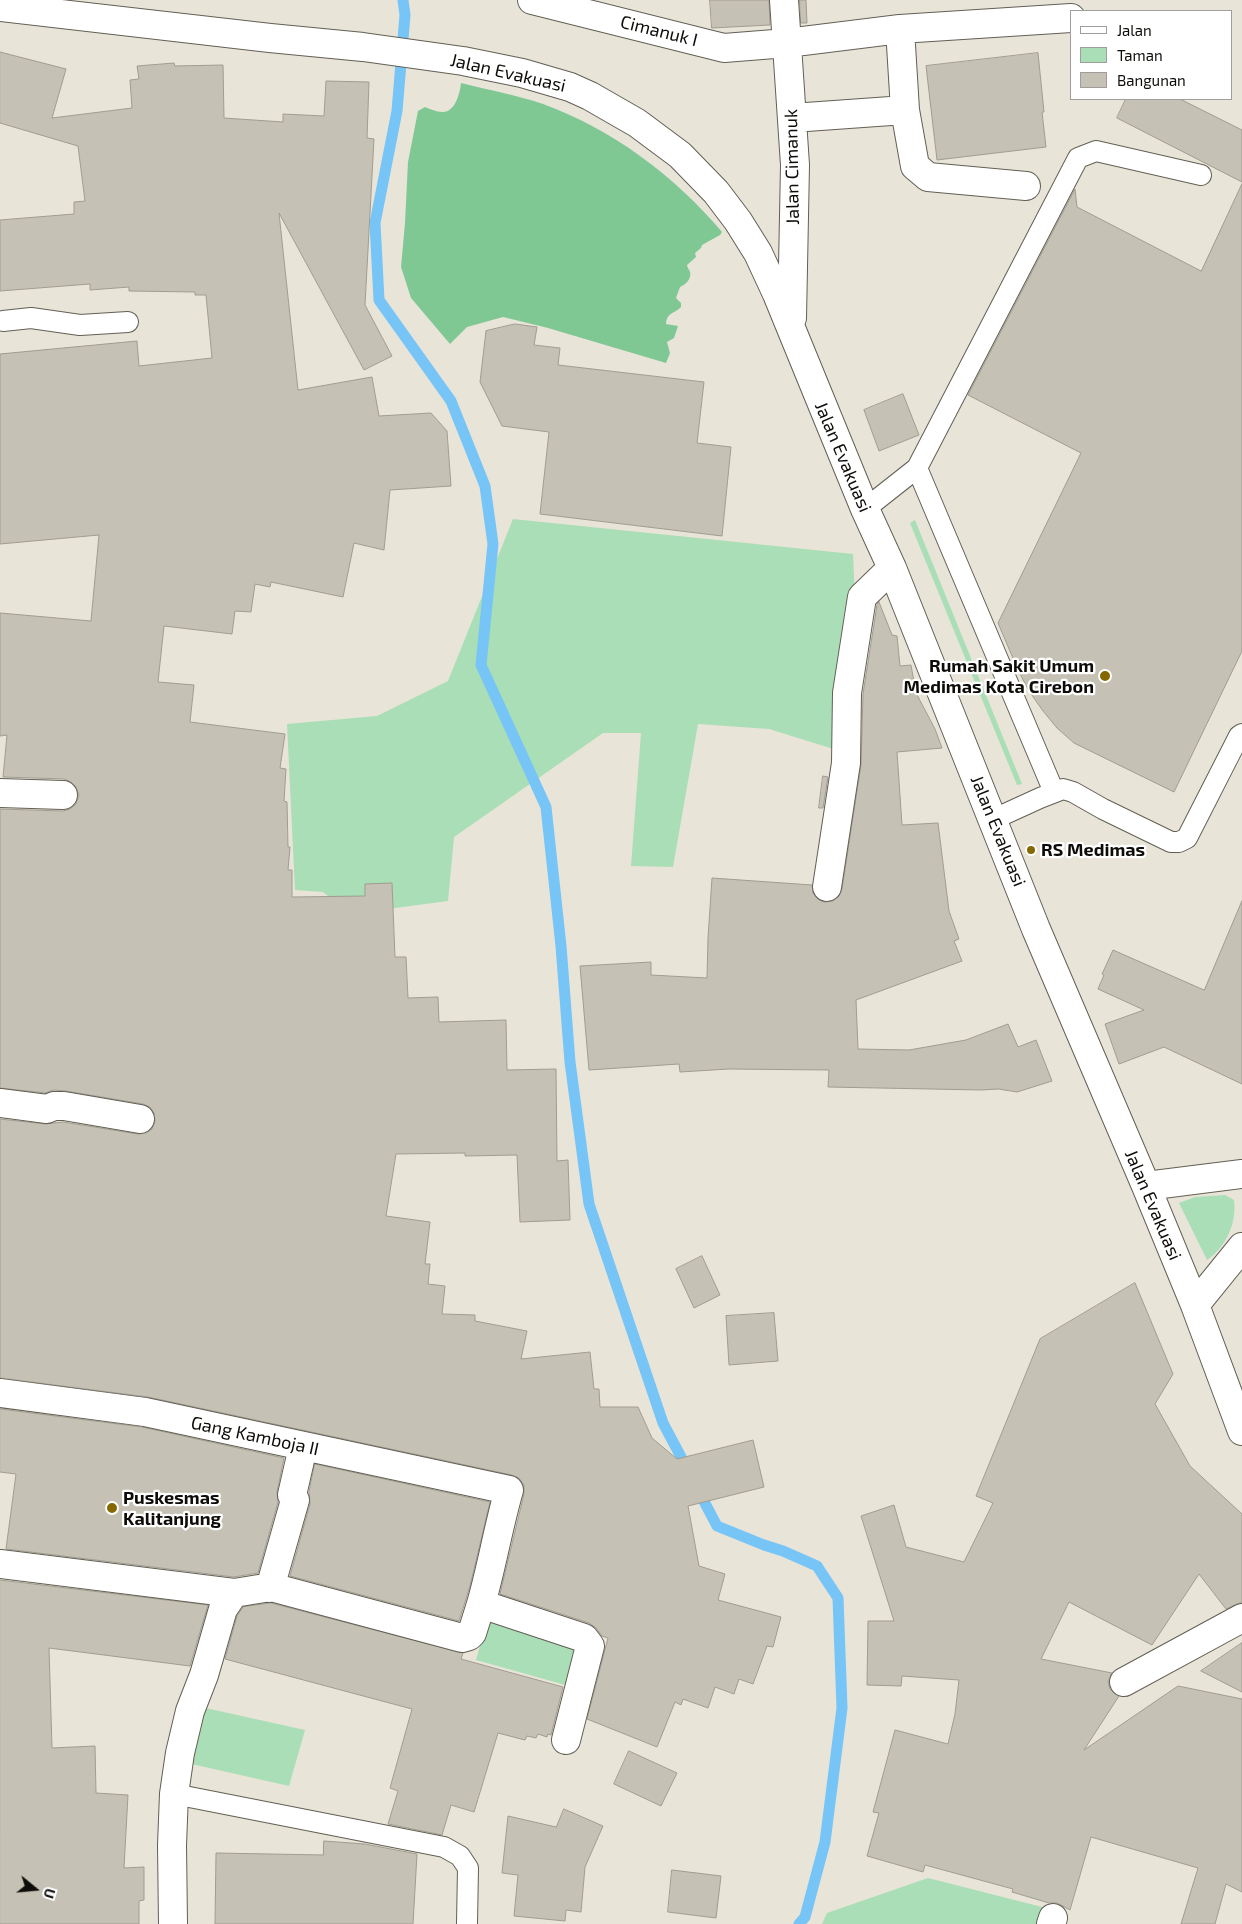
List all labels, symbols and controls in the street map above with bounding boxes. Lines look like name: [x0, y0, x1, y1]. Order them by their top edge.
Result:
legend: [1070, 10, 1232, 100]
street label: Cimanuk I: [618, 11, 700, 51]
text: Jalan: [1117, 21, 1152, 39]
text: Taman: [1117, 46, 1163, 64]
street label: Jalan Evakuasi: [448, 49, 568, 97]
text: Bangunan: [1117, 71, 1186, 89]
street label: Jalan Cimanuk: [780, 109, 804, 225]
street label: Jalan Evakuasi: [810, 398, 876, 516]
place label: Rumah Sakit Umum Medimas Kota Cirebon: [904, 655, 1094, 698]
marker: Rumah Sakit Umum Medimas Kota Cirebon: [1098, 669, 1112, 683]
street label: Jalan Evakuasi: [966, 772, 1030, 890]
place label: RS Medimas: [1041, 839, 1145, 861]
marker: RS Medimas: [1025, 844, 1037, 856]
street label: Jalan Evakuasi: [1120, 1146, 1186, 1264]
street label: Gang Kamboja II: [189, 1412, 321, 1460]
place label: Puskesmas Kalitanjung: [123, 1487, 221, 1530]
marker: Puskesmas Kalitanjung: [105, 1501, 119, 1515]
north arrow: [10, 1864, 60, 1914]
text: U: [40, 1886, 59, 1901]

